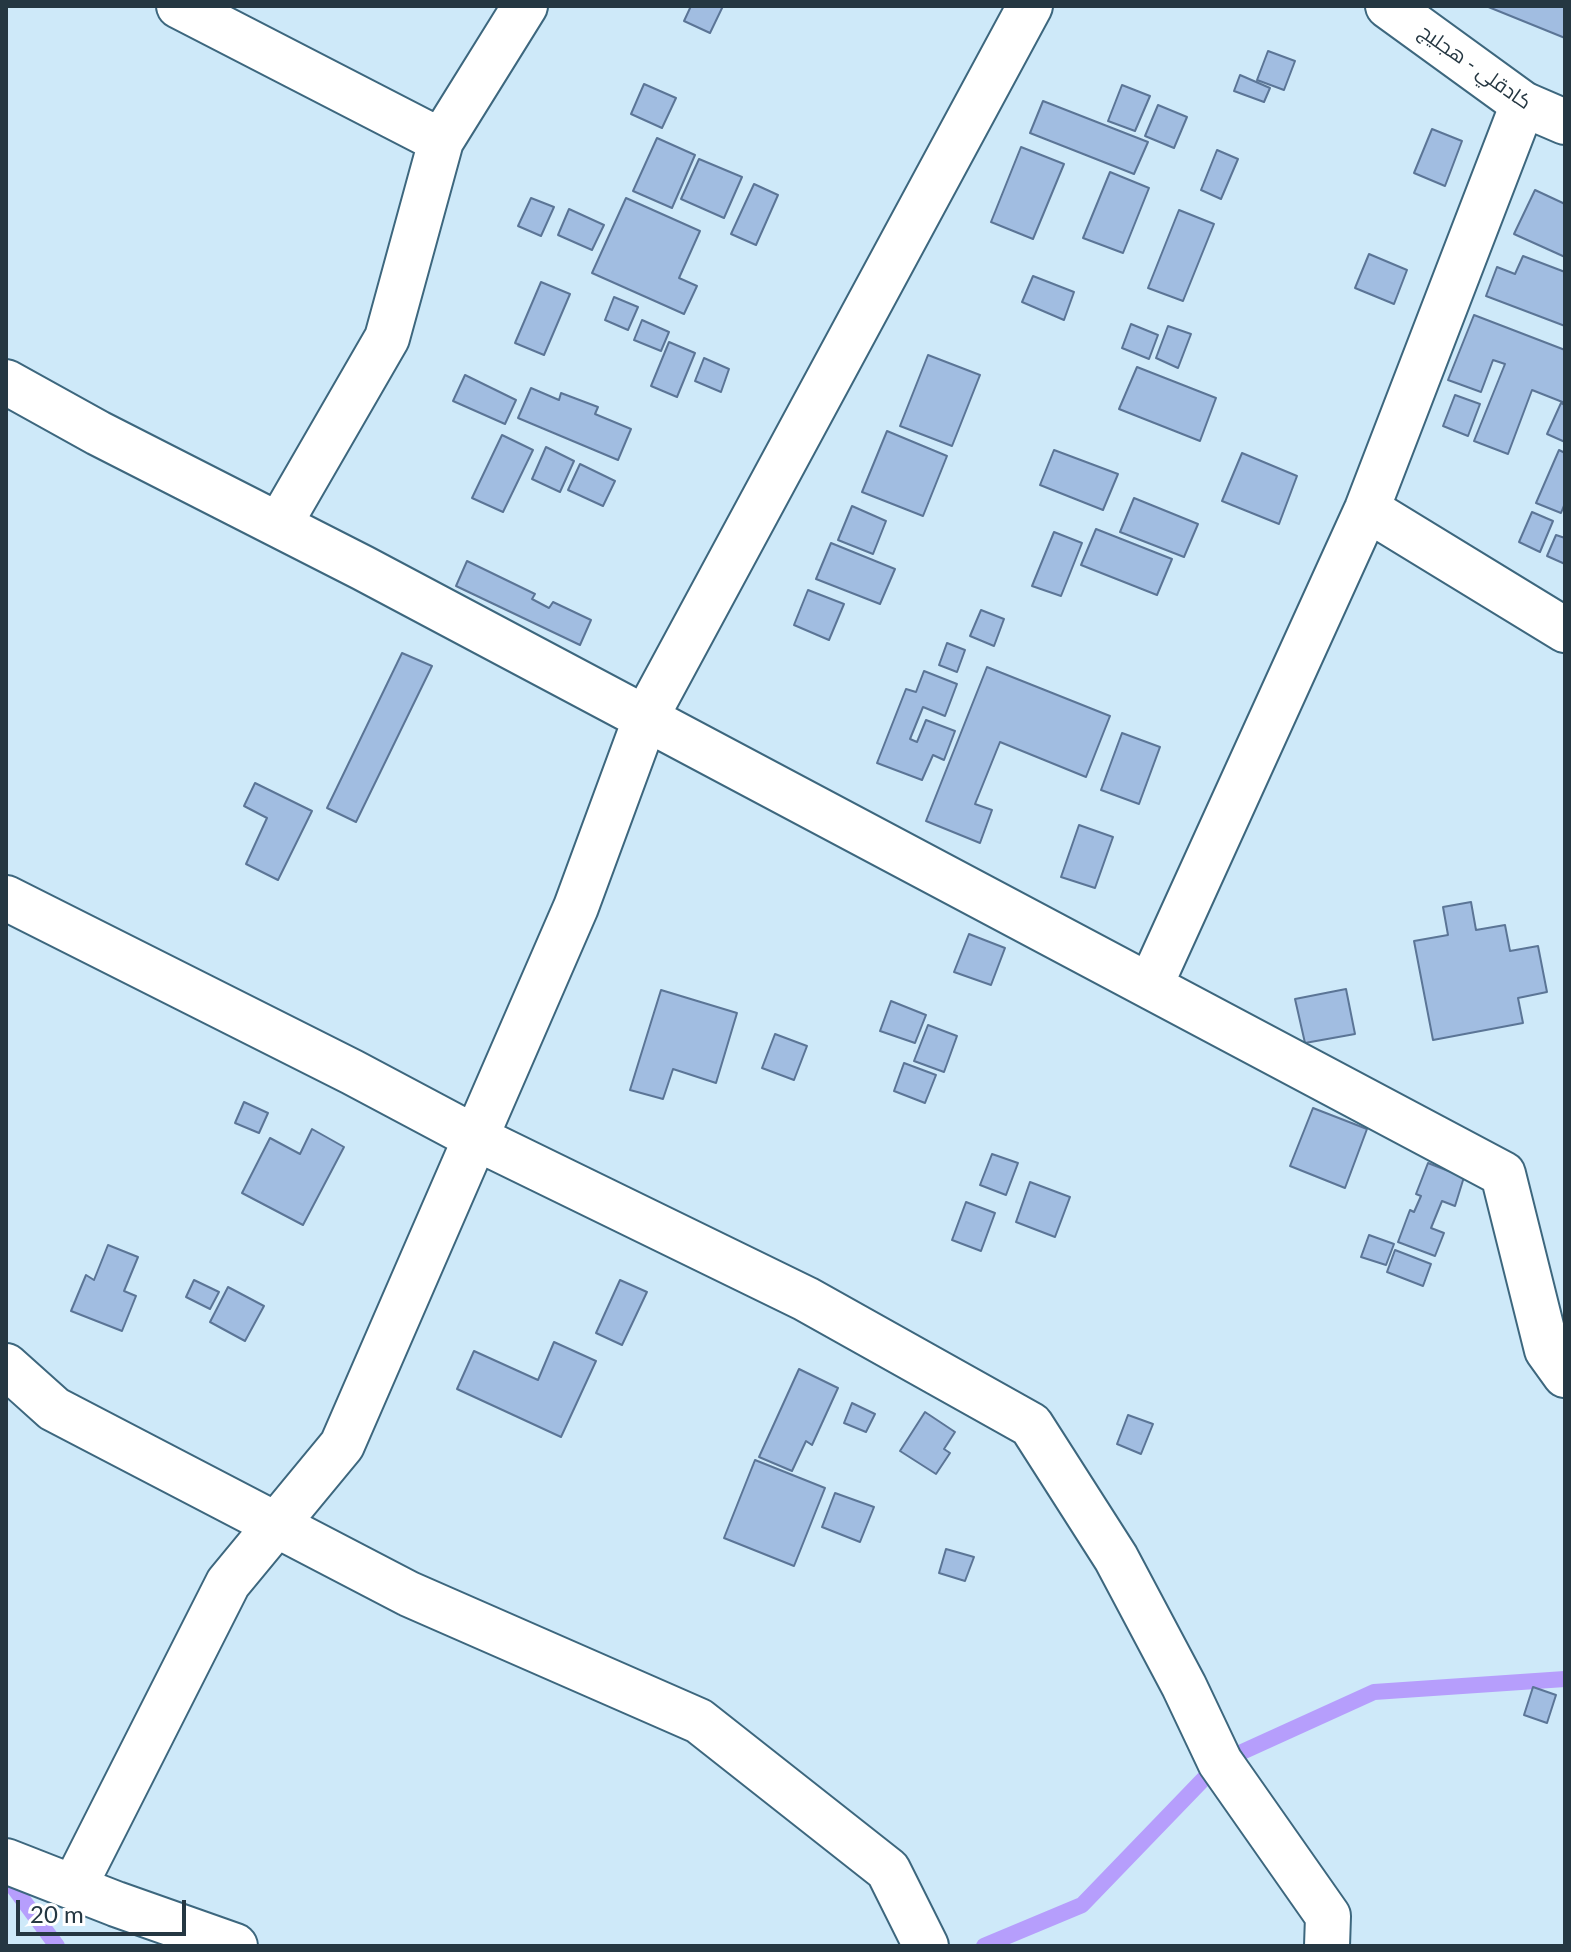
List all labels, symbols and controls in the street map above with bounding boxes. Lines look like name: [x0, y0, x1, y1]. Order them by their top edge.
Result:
street label: كادقلي - هجليج: [1414, 19, 1536, 115]
scale bar: [20, 1884, 190, 1934]
text: 20 m: [30, 1899, 84, 1928]

